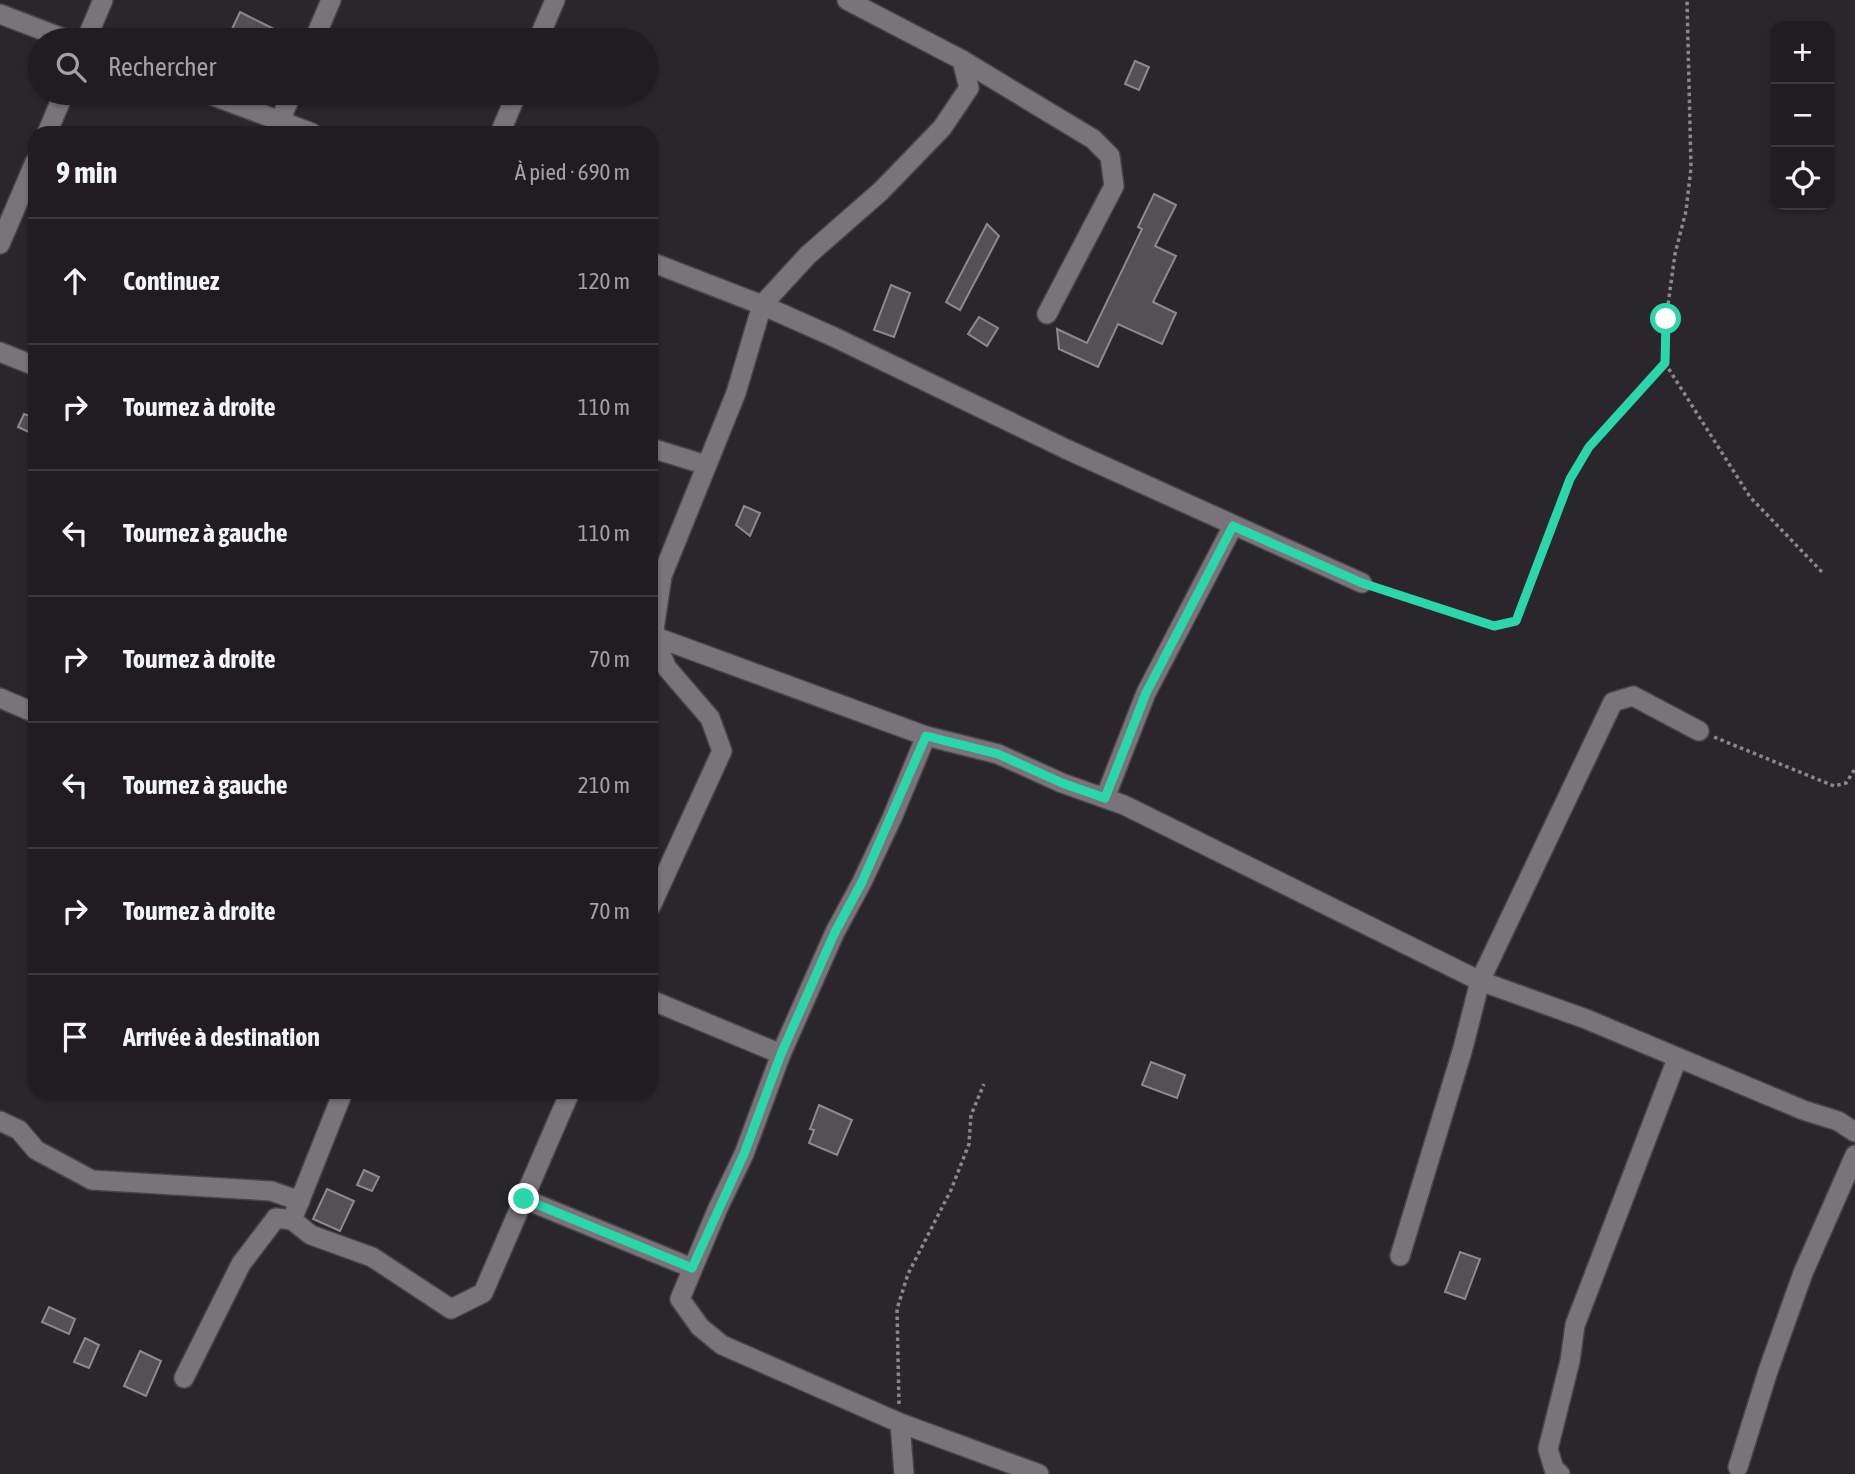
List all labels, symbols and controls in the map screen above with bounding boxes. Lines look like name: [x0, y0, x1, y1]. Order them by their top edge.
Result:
map controls: [1771, 21, 1834, 210]
button: +: [1771, 21, 1834, 84]
search box: [28, 28, 658, 105]
icon: search: [52, 48, 90, 86]
text: Rechercher: [108, 52, 216, 82]
button: −: [1771, 84, 1834, 147]
button: locate: [1771, 147, 1834, 210]
text: 9 min: [56, 155, 117, 189]
text: À pied · 690 m: [515, 159, 630, 185]
icon: ahead: [56, 262, 94, 300]
text: Continuez: [123, 266, 219, 296]
text: 120 m: [578, 268, 630, 294]
route start: [1650, 303, 1681, 334]
icon: right: [56, 388, 94, 426]
text: Tournez à droite: [123, 392, 276, 422]
text: 110 m: [578, 394, 630, 420]
icon: left: [56, 514, 94, 552]
text: Tournez à gauche: [123, 518, 288, 548]
text: 110 m: [578, 520, 630, 546]
icon: right: [56, 640, 94, 678]
text: Tournez à droite: [123, 644, 276, 674]
text: 70 m: [589, 646, 630, 672]
icon: left: [56, 766, 94, 804]
text: Tournez à gauche: [123, 770, 288, 800]
text: 210 m: [578, 772, 630, 798]
icon: right: [56, 892, 94, 930]
text: Tournez à droite: [123, 896, 276, 926]
text: 70 m: [589, 898, 630, 924]
icon: arrive: [56, 1018, 94, 1056]
text: Arrivée à destination: [123, 1022, 320, 1052]
route end: [508, 1183, 539, 1214]

